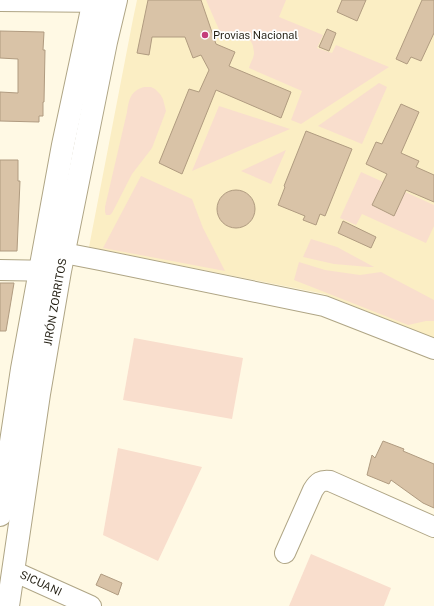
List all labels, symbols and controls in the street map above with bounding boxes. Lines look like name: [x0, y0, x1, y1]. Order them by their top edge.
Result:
place label: Provias Nacional: [213, 29, 298, 41]
marker: Provias Nacional: [200, 30, 210, 40]
street label: JIRÓN ZORRITOS: [40, 257, 69, 347]
street label: SICUANI: [18, 568, 64, 598]

